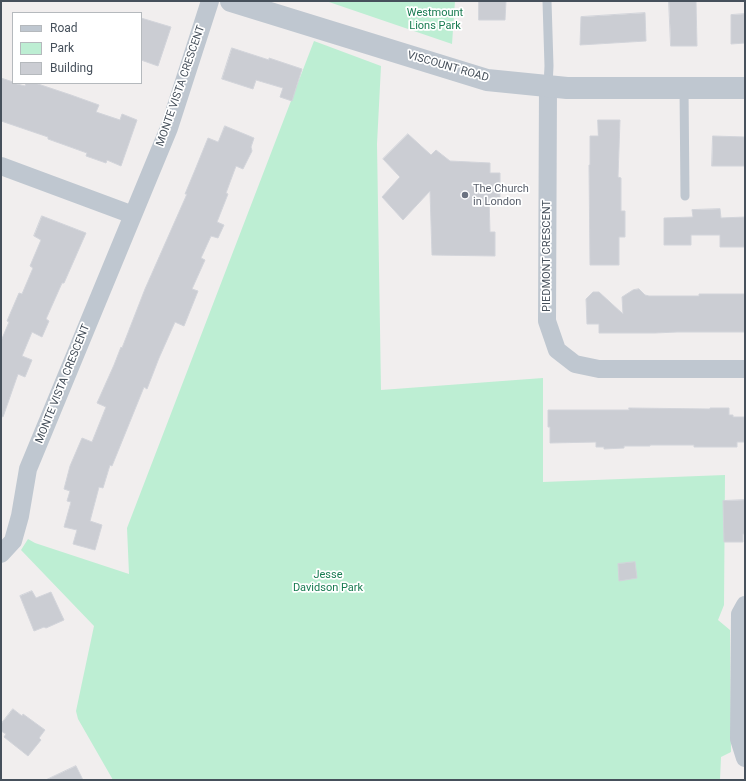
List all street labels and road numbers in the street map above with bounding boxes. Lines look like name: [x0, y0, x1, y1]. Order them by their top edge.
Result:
street label: MONTE VISTA CRESCENT: [154, 24, 208, 148]
street label: VISCOUNT ROAD: [406, 49, 490, 85]
street label: PIEDMONT CRESCENT: [540, 200, 554, 312]
street label: MONTE VISTA CRESCENT: [33, 322, 93, 446]

